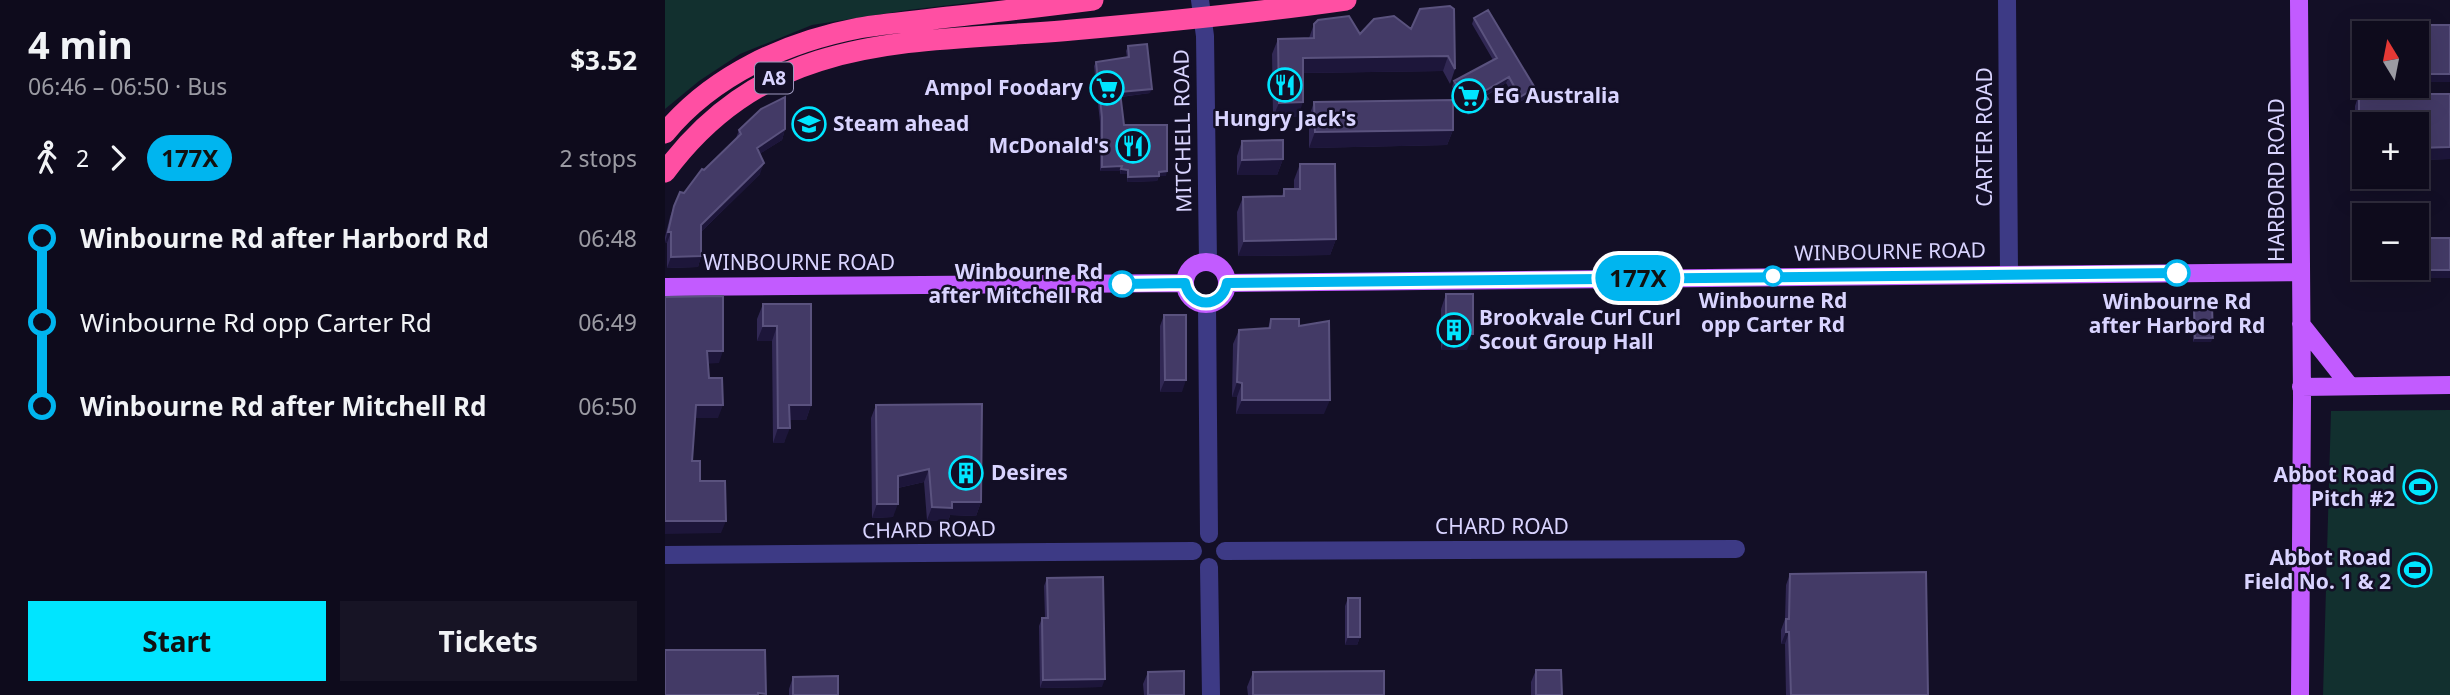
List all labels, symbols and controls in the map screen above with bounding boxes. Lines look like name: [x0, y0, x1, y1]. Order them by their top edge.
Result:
text: 4 min: [28, 18, 133, 70]
north arrow: [2352, 21, 2429, 98]
map controls: [2352, 21, 2429, 280]
text: $3.52: [570, 42, 637, 78]
street label: MITCHELL ROAD: [1167, 49, 1197, 213]
road number: A8: [755, 62, 793, 94]
restaurant icon: Hungry Jack's: [1266, 66, 1304, 104]
street label: CARTER ROAD: [1970, 67, 1998, 207]
supermarket icon: Ampol Foodary: [1088, 69, 1126, 107]
text: 06:46 – 06:50 · Bus: [28, 70, 227, 102]
place label: Ampol Foodary: [925, 73, 1083, 101]
supermarket icon: EG Australia: [1450, 77, 1488, 115]
place label: EG Australia: [1493, 81, 1620, 109]
street label: HARBORD ROAD: [2262, 98, 2290, 262]
place label: Hungry Jack's: [1214, 104, 1356, 132]
school or university icon: Steam ahead: [790, 105, 828, 143]
place label: Steam ahead: [833, 109, 969, 137]
button: +: [2352, 112, 2429, 189]
restaurant icon: McDonald's: [1114, 127, 1152, 165]
place label: McDonald's: [989, 131, 1109, 159]
icon: walk: [28, 139, 66, 177]
icon: forward: [99, 139, 137, 177]
text: 177X: [161, 141, 218, 174]
text: 2: [76, 142, 89, 174]
text: 2 stops: [559, 142, 637, 174]
button: −: [2352, 203, 2429, 280]
text: Winbourne Rd after Harbord Rd: [80, 220, 489, 256]
text: 06:48: [578, 222, 637, 254]
street label: WINBOURNE ROAD: [1794, 235, 1986, 267]
street label: WINBOURNE ROAD: [703, 248, 895, 276]
line badge: 177X: [1589, 255, 1687, 301]
place label: Winbourne Rd after Mitchell Rd: [929, 257, 1103, 309]
marker: Winbourne Rd after Harbord Rd: [2164, 260, 2190, 286]
text: 177X: [1609, 261, 1667, 294]
marker: Winbourne Rd opp Carter Rd: [1763, 266, 1783, 286]
marker: Winbourne Rd after Mitchell Rd: [1109, 271, 1135, 297]
place label: Winbourne Rd opp Carter Rd: [1699, 286, 1847, 338]
place label: Winbourne Rd after Harbord Rd: [2089, 287, 2265, 339]
place label: Brookvale Curl Curl Scout Group Hall: [1479, 303, 1681, 355]
text: Winbourne Rd opp Carter Rd: [80, 304, 432, 340]
text: 06:49: [578, 306, 637, 338]
building icon: Brookvale Curl Curl Scout Group Hall: [1435, 311, 1473, 349]
text: Winbourne Rd after Mitchell Rd: [80, 388, 486, 424]
text: 06:50: [578, 390, 637, 422]
building icon: Desires: [947, 454, 985, 492]
place label: Desires: [991, 458, 1068, 486]
place label: Abbot Road Pitch #2: [2273, 460, 2395, 512]
sports icon: Abbot Road Pitch #2: [2401, 468, 2439, 506]
street label: CHARD ROAD: [1435, 512, 1569, 540]
street label: CHARD ROAD: [862, 514, 996, 544]
place label: Abbot Road Field No. 1 & 2: [2243, 543, 2391, 595]
sports icon: Abbot Road Field No. 1 & 2: [2396, 551, 2434, 589]
button: Start: [28, 601, 326, 681]
button: Tickets: [340, 601, 637, 681]

